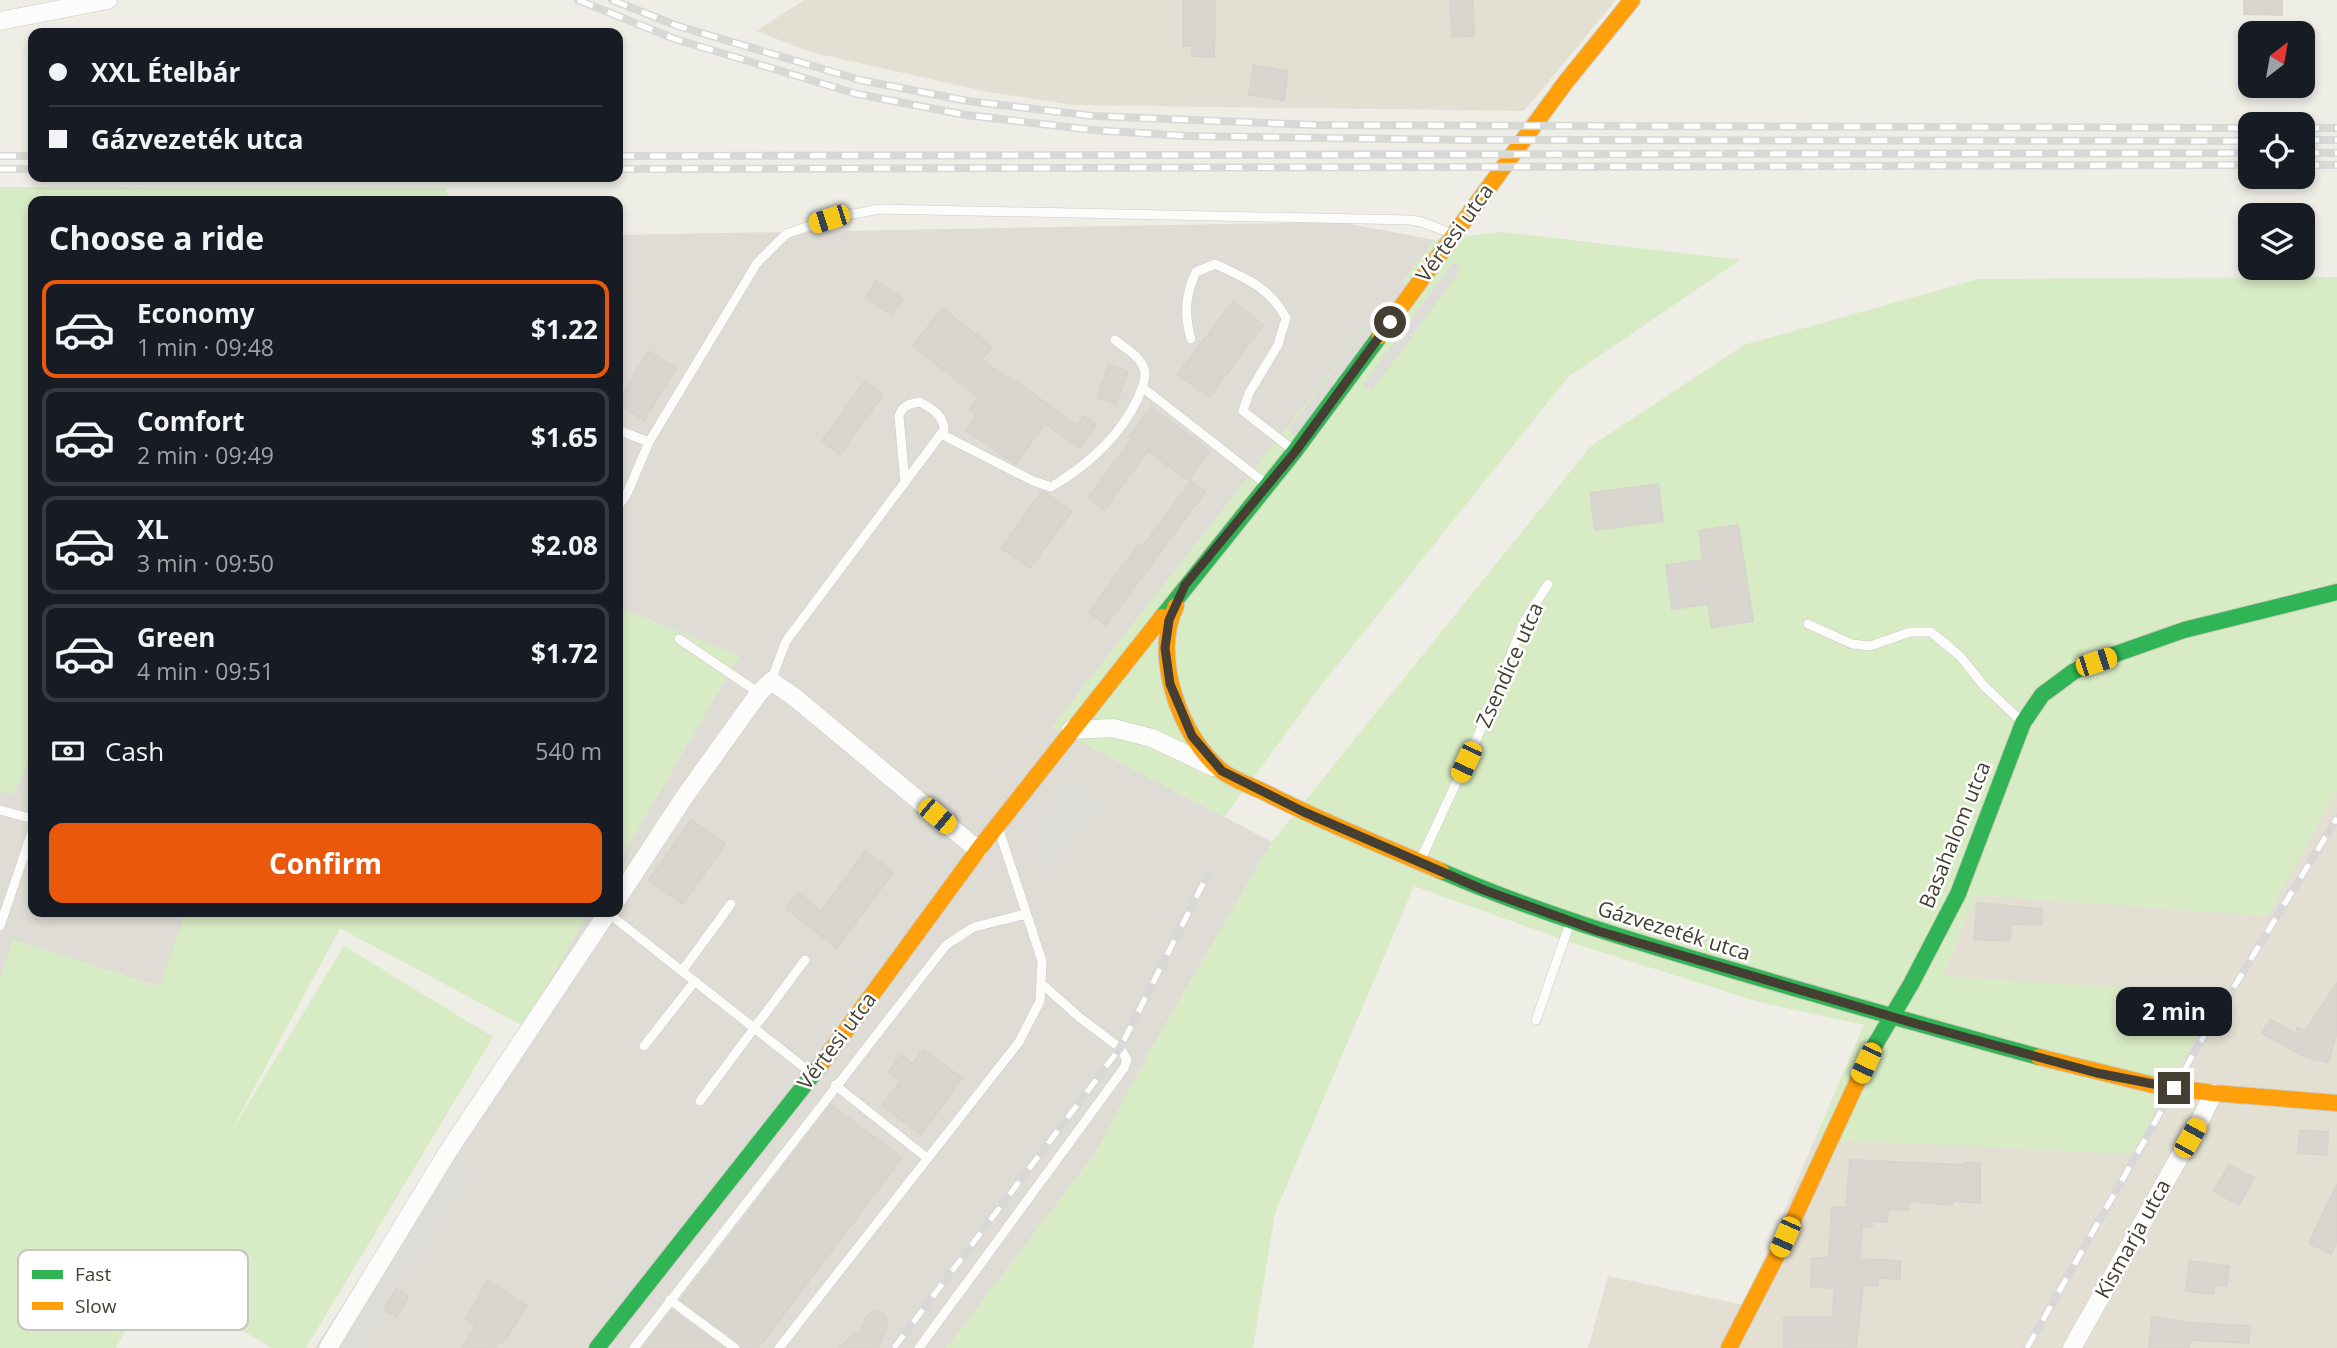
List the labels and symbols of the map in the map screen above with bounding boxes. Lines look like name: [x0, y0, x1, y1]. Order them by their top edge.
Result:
north arrow: [2238, 21, 2315, 98]
street label: Vértesi utca: [1409, 178, 1499, 287]
car: [806, 203, 853, 235]
route start: [1374, 306, 1406, 338]
street label: Zsendice utca: [1469, 598, 1549, 732]
car: [2073, 646, 2120, 678]
car: [1448, 739, 1485, 785]
street label: Basahalom utca: [1912, 757, 1996, 912]
car: [915, 794, 960, 838]
street label: Gázvezeték utca: [1594, 893, 1754, 967]
street label: Vértesi utca: [790, 986, 882, 1095]
callout: 2 min: [2116, 986, 2232, 1036]
car: [1848, 1040, 1885, 1086]
route end: [2158, 1072, 2190, 1104]
car: [2171, 1115, 2210, 1161]
street label: Kismarja utca: [2088, 1174, 2176, 1303]
car: [1767, 1214, 1804, 1260]
legend: [18, 1250, 248, 1330]
text: Fast: [75, 1261, 111, 1287]
text: Slow: [75, 1293, 117, 1319]

